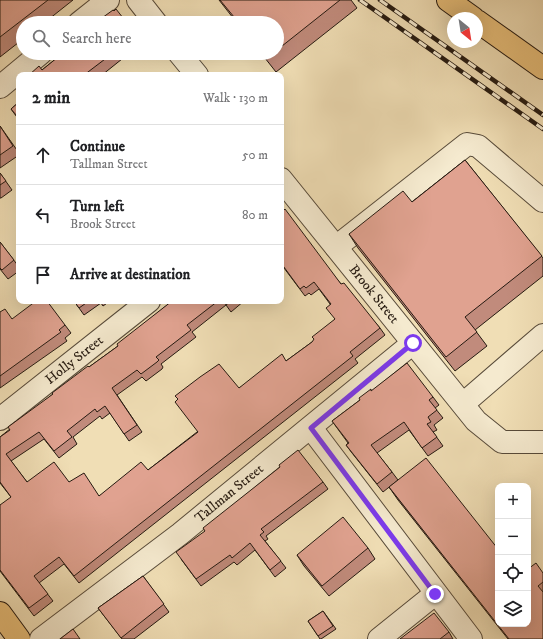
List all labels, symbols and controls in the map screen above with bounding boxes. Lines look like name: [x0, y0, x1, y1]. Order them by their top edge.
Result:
north arrow: [447, 12, 483, 48]
search box: [16, 16, 284, 60]
icon: search: [30, 27, 52, 49]
text: Search here: [62, 29, 131, 48]
text: 2 min: [32, 87, 70, 109]
text: Walk · 130 m: [203, 90, 268, 106]
text: Continue: [70, 137, 125, 156]
icon: ahead: [32, 144, 54, 166]
text: 50 m: [242, 147, 268, 163]
text: Tallman Street: [70, 156, 148, 172]
text: Turn left: [70, 197, 124, 216]
icon: left: [32, 204, 54, 226]
text: 80 m: [242, 207, 268, 223]
text: Brook Street: [70, 216, 136, 232]
street label: Brook Street: [345, 261, 403, 328]
icon: arrive: [32, 264, 54, 286]
text: Arrive at destination: [70, 265, 190, 284]
street label: Holly Street: [42, 331, 108, 389]
route start: [404, 334, 422, 352]
street label: Tallman Street: [191, 460, 268, 527]
map controls: [495, 483, 531, 627]
button: +: [495, 483, 531, 519]
button: −: [495, 519, 531, 555]
button: locate: [495, 555, 531, 591]
route end: [426, 585, 444, 603]
button: layers: [495, 591, 531, 627]

